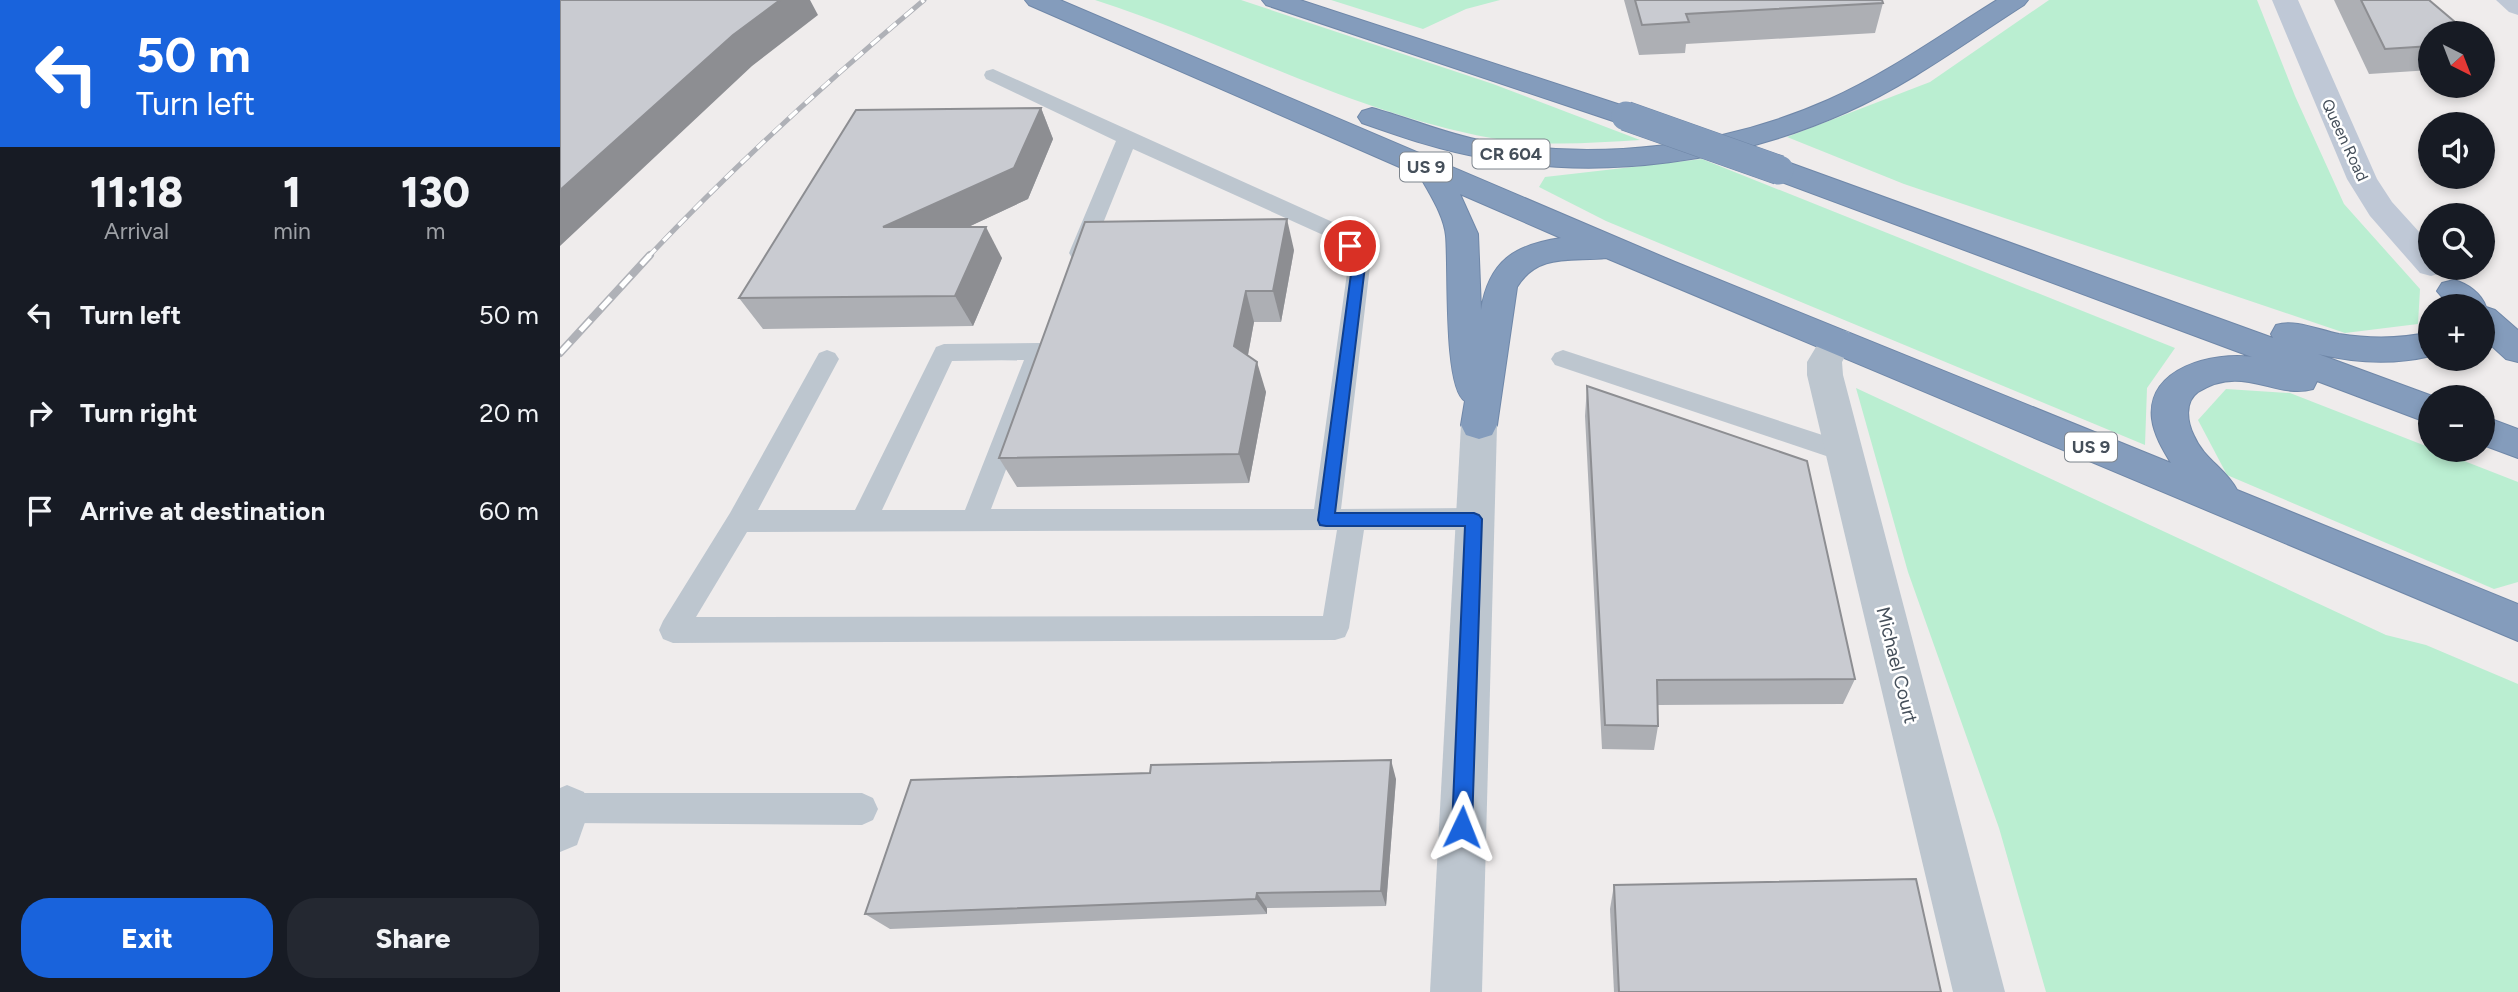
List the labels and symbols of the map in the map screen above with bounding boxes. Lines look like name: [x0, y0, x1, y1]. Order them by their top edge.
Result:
north arrow: [2418, 21, 2496, 98]
street label: Queen Road: [2318, 96, 2372, 184]
road number: CR 604: [1472, 140, 1550, 168]
road number: US 9: [1400, 152, 1452, 182]
pin: [1320, 216, 1380, 276]
road number: US 9: [2065, 432, 2117, 462]
street label: Michael Court: [1871, 604, 1923, 726]
position arrow: [1425, 790, 1499, 864]

